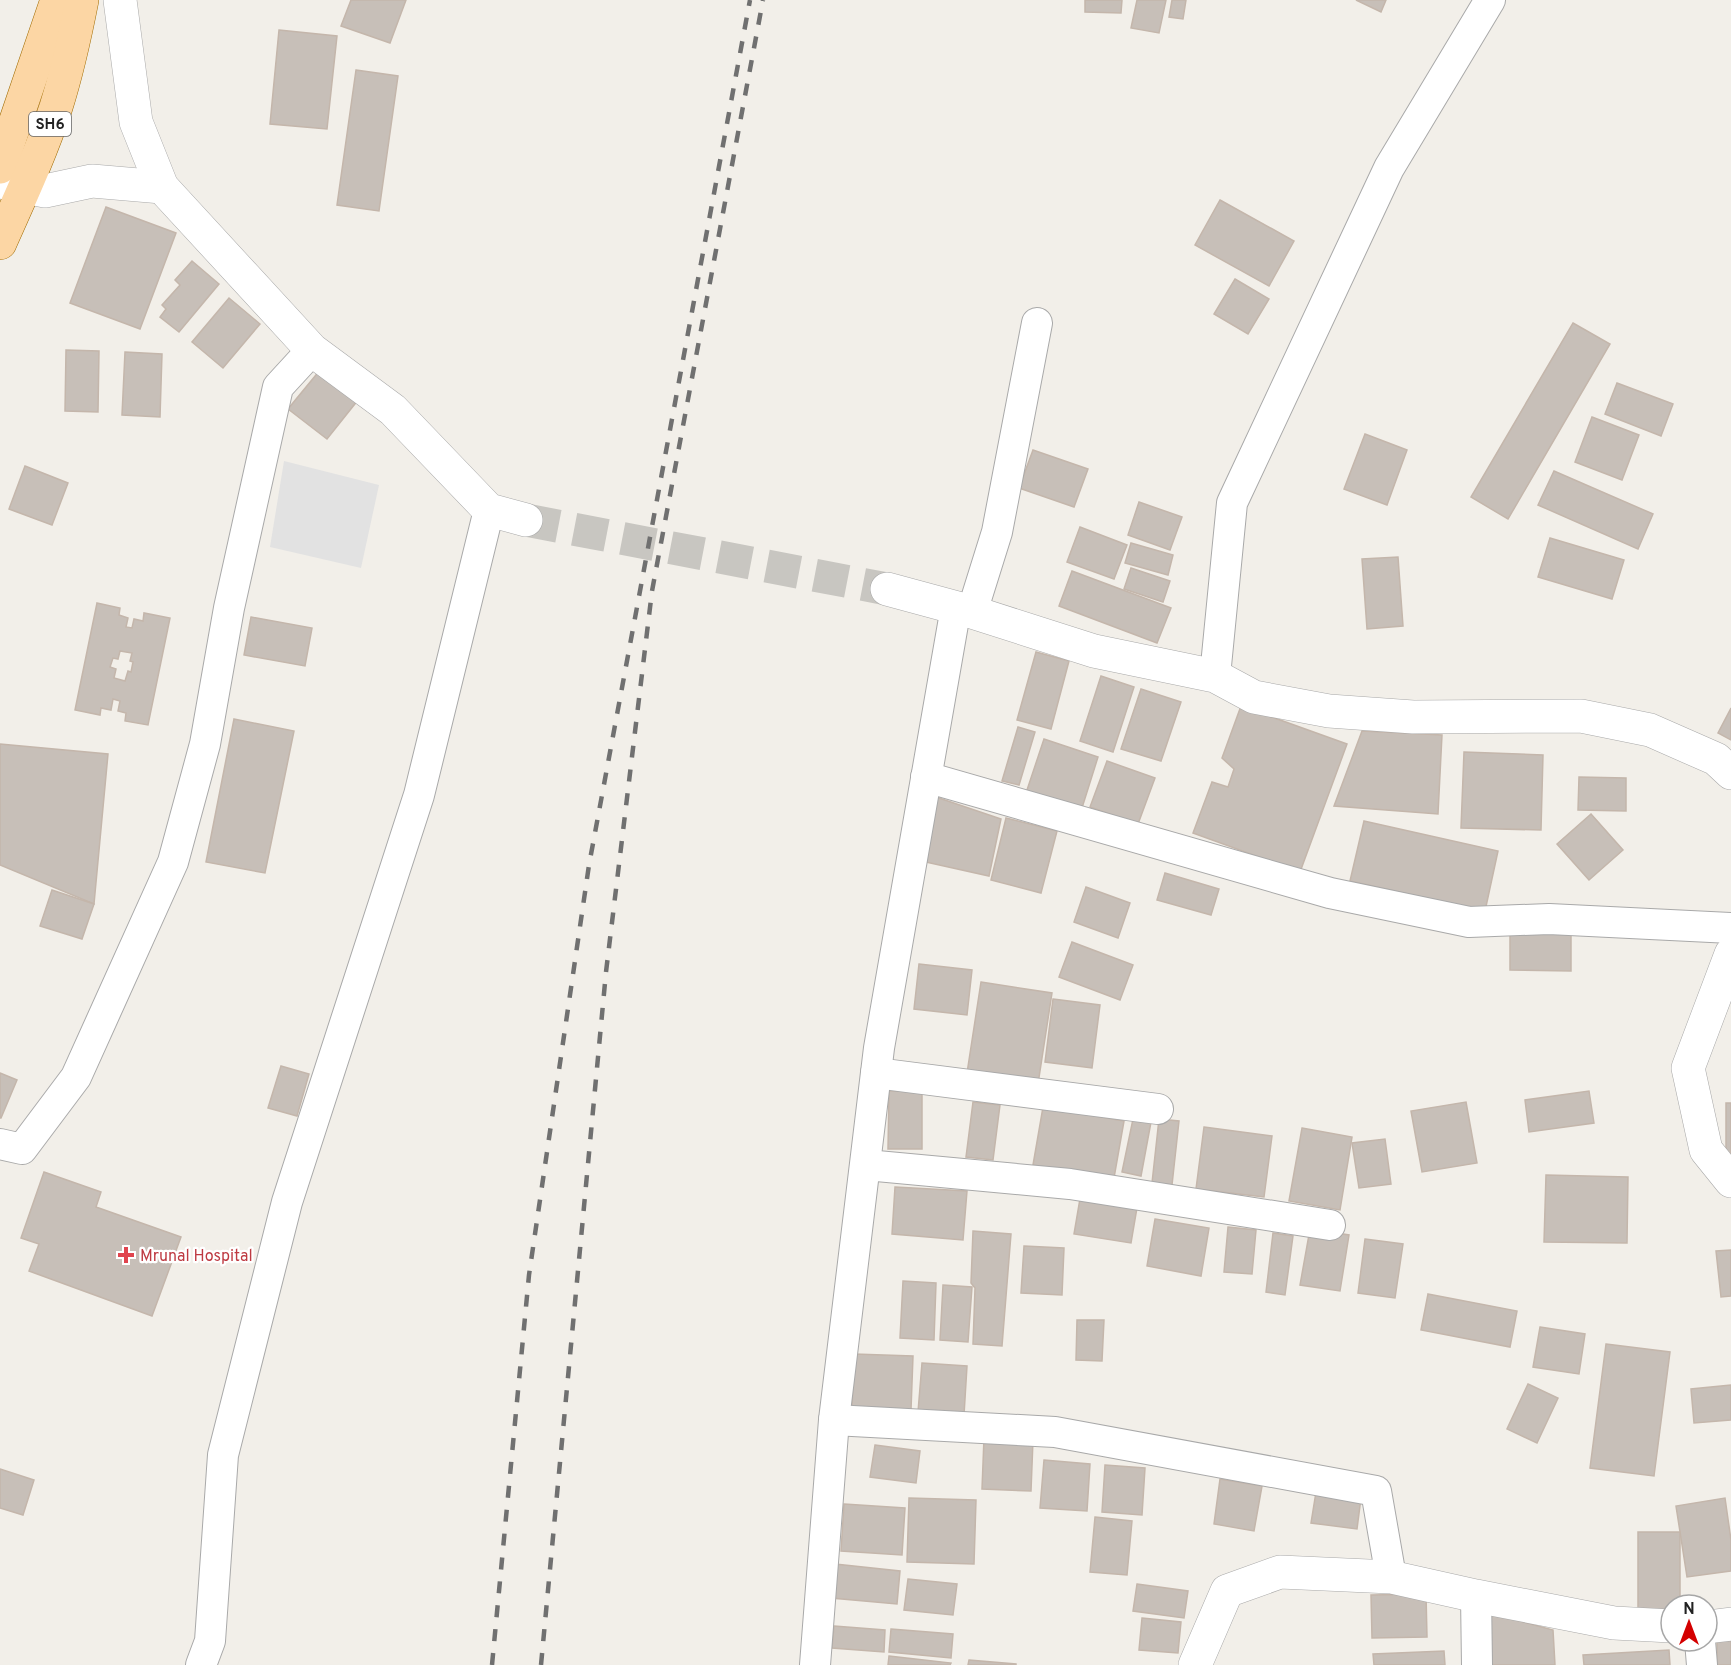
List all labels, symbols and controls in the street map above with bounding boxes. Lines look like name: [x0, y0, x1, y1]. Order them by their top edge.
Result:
road number: SH6: [29, 112, 71, 136]
marker: Mrunal Hospital: [117, 1246, 135, 1264]
place label: Mrunal Hospital: [140, 1247, 253, 1267]
north arrow: [1659, 1593, 1719, 1653]
text: N: [1683, 1600, 1695, 1620]

